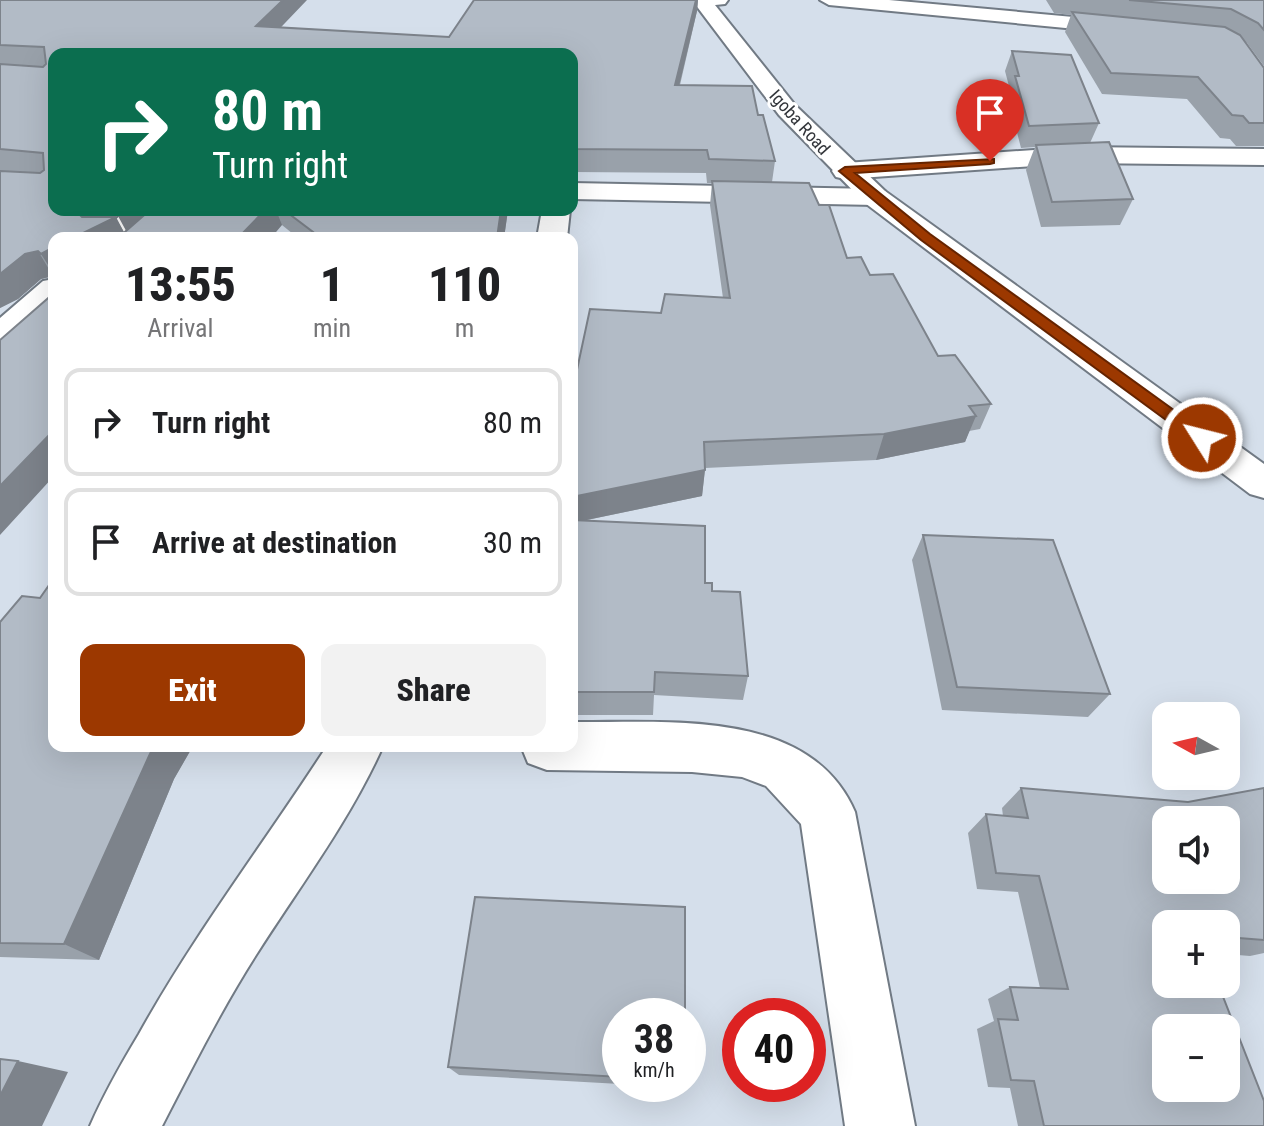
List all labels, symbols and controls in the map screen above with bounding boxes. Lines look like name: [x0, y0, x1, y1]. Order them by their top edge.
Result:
text: 80 m: [212, 78, 323, 144]
pin: [956, 79, 1024, 161]
icon: right: [80, 80, 184, 184]
street label: Igoba Road: [765, 85, 835, 159]
icon: arrive: [968, 91, 1012, 135]
text: Turn right: [212, 145, 348, 187]
text: 13:55: [125, 256, 236, 313]
text: 1: [320, 256, 344, 313]
text: 110: [428, 256, 501, 313]
text: Arrival: [147, 313, 214, 343]
text: min: [313, 313, 351, 343]
text: m: [455, 313, 474, 343]
position arrow: [1160, 396, 1244, 480]
icon: right: [84, 400, 128, 444]
text: Turn right: [152, 405, 270, 440]
text: 80 m: [483, 405, 542, 440]
icon: arrive: [84, 520, 128, 564]
text: Arrive at destination: [152, 525, 397, 560]
text: 30 m: [483, 525, 542, 560]
button: Exit: [80, 644, 305, 736]
button: Share: [321, 644, 546, 736]
north arrow: [1152, 702, 1240, 790]
map controls: [1152, 702, 1240, 1102]
button: sound: [1152, 806, 1240, 894]
button: +: [1152, 910, 1240, 998]
speed limit sign: 40: [722, 998, 826, 1102]
button: −: [1152, 1014, 1240, 1102]
text: 38: [634, 1016, 674, 1063]
text: km/h: [633, 1058, 675, 1082]

